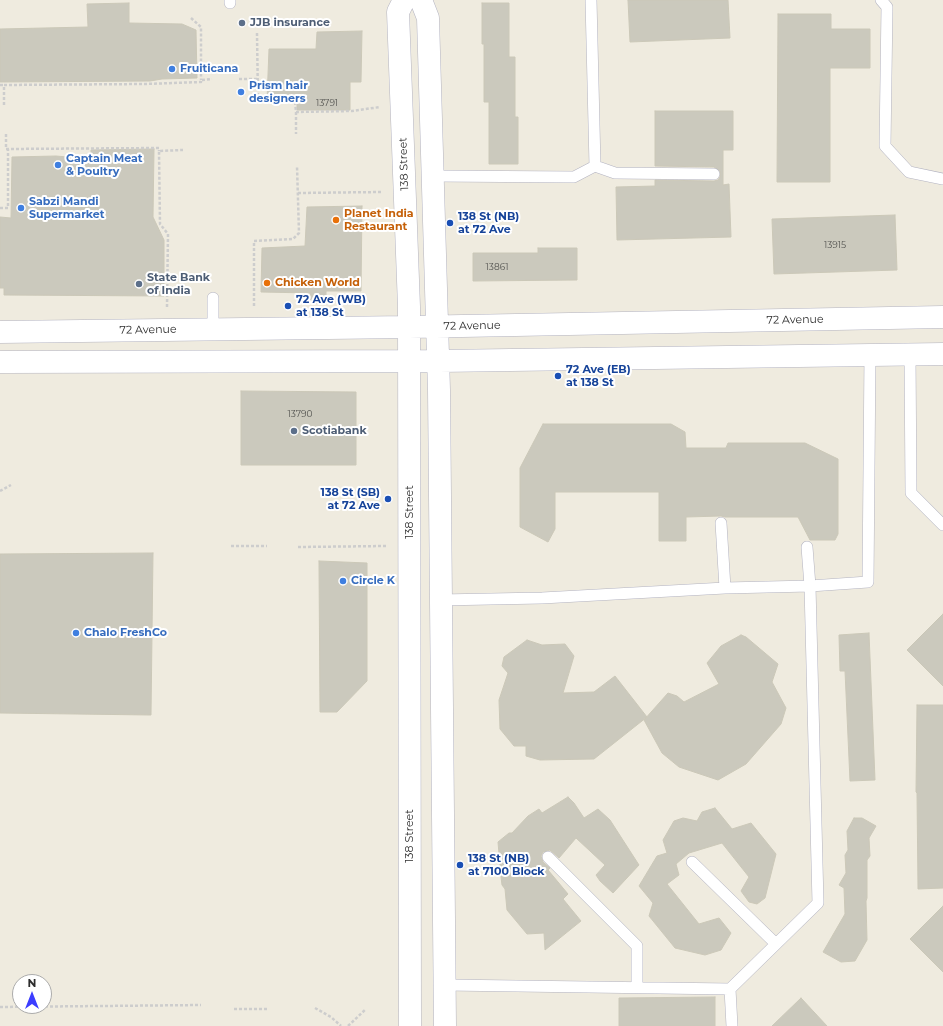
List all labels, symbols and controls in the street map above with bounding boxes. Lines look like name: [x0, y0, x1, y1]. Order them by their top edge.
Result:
place label: JJB insurance: [250, 16, 330, 30]
marker: JJB insurance: [237, 18, 247, 28]
place label: Fruiticana: [180, 62, 238, 76]
marker: Fruiticana: [167, 64, 177, 74]
place label: Prism hair designers: [249, 79, 308, 105]
marker: Prism hair designers: [236, 87, 246, 97]
house number: 13791: [316, 98, 338, 108]
street label: 138 Street: [396, 137, 412, 191]
place label: Captain Meat & Poultry: [66, 152, 143, 178]
marker: Captain Meat & Poultry: [53, 160, 63, 170]
place label: Sabzi Mandi Supermarket: [29, 195, 105, 221]
marker: Sabzi Mandi Supermarket: [16, 203, 26, 213]
place label: Planet India Restaurant: [344, 207, 414, 233]
place label: 138 St (NB) at 72 Ave: [458, 210, 519, 236]
marker: Planet India Restaurant: [331, 215, 341, 225]
marker: 138 St (NB) at 72 Ave: [445, 218, 455, 228]
house number: 13915: [824, 240, 846, 250]
house number: 13861: [486, 262, 508, 272]
place label: State Bank of India: [147, 271, 210, 297]
place label: Chicken World: [275, 276, 360, 290]
marker: Chicken World: [262, 278, 272, 288]
marker: State Bank of India: [134, 279, 144, 289]
place label: 72 Ave (WB) at 138 St: [296, 293, 366, 319]
marker: 72 Ave (WB) at 138 St: [283, 301, 293, 311]
street label: 72 Avenue: [766, 313, 824, 327]
street label: 72 Avenue: [443, 319, 501, 333]
street label: 72 Avenue: [119, 323, 177, 337]
place label: 72 Ave (EB) at 138 St: [566, 363, 631, 389]
marker: 72 Ave (EB) at 138 St: [553, 371, 563, 381]
house number: 13790: [288, 409, 312, 419]
place label: Scotiabank: [302, 424, 367, 438]
marker: Scotiabank: [289, 426, 299, 436]
street label: 138 Street: [403, 485, 417, 539]
place label: 138 St (SB) at 72 Ave: [321, 486, 380, 512]
marker: 138 St (SB) at 72 Ave: [383, 494, 393, 504]
place label: Circle K: [351, 574, 395, 588]
marker: Circle K: [338, 576, 348, 586]
place label: Chalo FreshCo: [84, 626, 167, 640]
marker: Chalo FreshCo: [71, 628, 81, 638]
street label: 138 Street: [403, 809, 417, 863]
place label: 138 St (NB) at 7100 Block: [468, 852, 545, 878]
marker: 138 St (NB) at 7100 Block: [455, 860, 465, 870]
north arrow: [12, 974, 52, 1014]
text: N: [28, 976, 36, 990]

